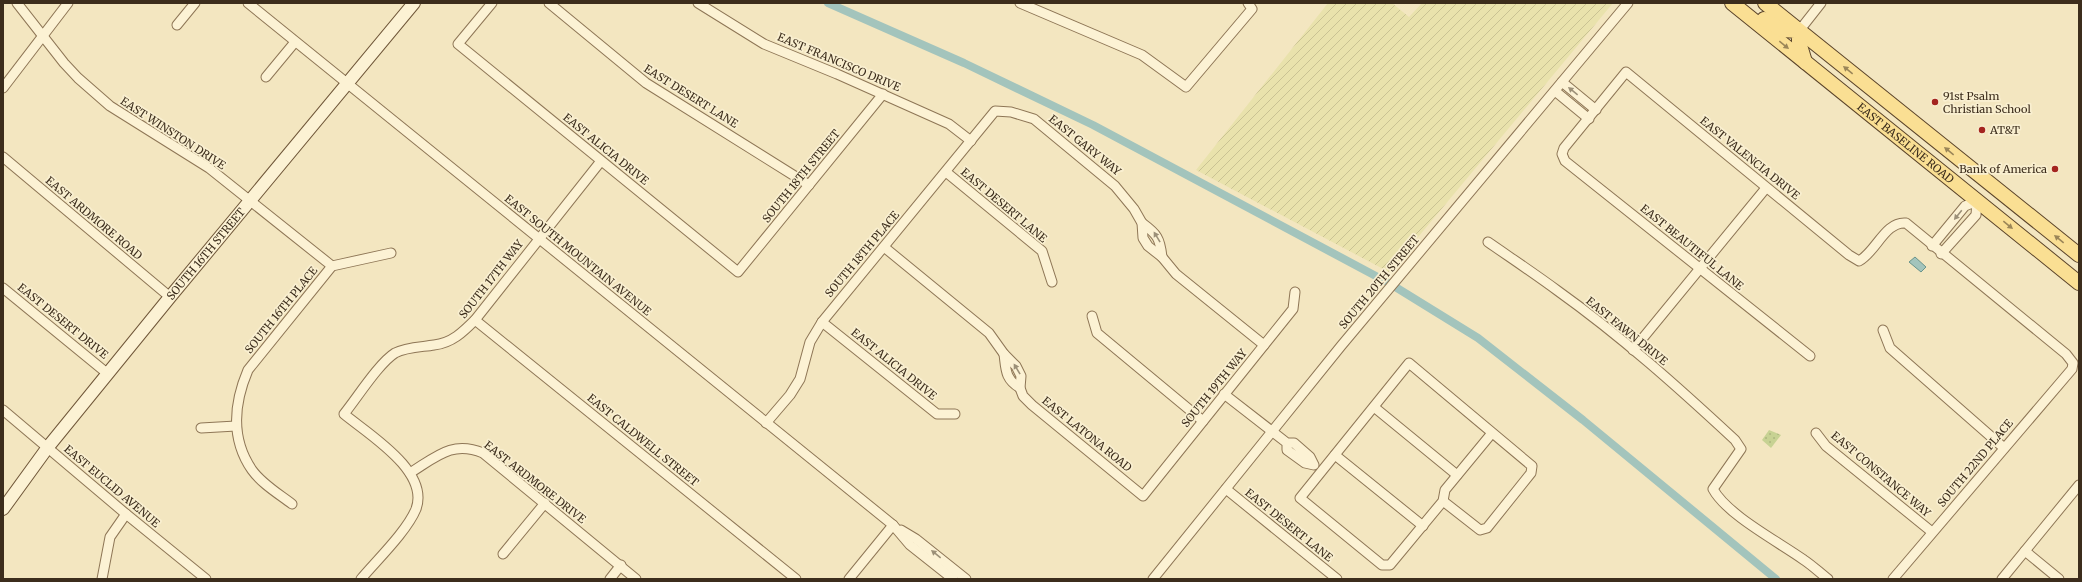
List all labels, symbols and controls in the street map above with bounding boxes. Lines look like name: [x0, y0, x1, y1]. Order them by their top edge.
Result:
street label: EAST FRANCISCO DRIVE: [775, 30, 903, 94]
one-way arrow: [1779, 41, 1789, 50]
street label: EAST DESERT LANE: [641, 61, 741, 131]
one-way arrow: [1843, 66, 1854, 74]
one-way arrow: [1568, 87, 1579, 96]
place label: 91st Psalm Christian School: [1943, 89, 2031, 116]
street label: EAST WINSTON DRIVE: [118, 94, 228, 172]
marker: 91st Psalm Christian School: [1930, 97, 1940, 107]
street label: EAST BASELINE ROAD: [1854, 100, 1957, 186]
street label: EAST ALICIA DRIVE: [560, 110, 652, 188]
street label: EAST GARY WAY: [1046, 112, 1125, 179]
street label: EAST VALENCIA DRIVE: [1697, 114, 1803, 202]
place label: AT&T: [1989, 123, 2020, 137]
marker: AT&T: [1977, 125, 1987, 135]
street label: SOUTH 18TH STREET: [759, 126, 843, 225]
one-way arrow: [1944, 147, 1955, 156]
place label: Bank of America: [1959, 162, 2047, 176]
marker: Bank of America: [2050, 164, 2060, 174]
street label: EAST DESERT LANE: [958, 165, 1050, 245]
street label: EAST ARDMORE ROAD: [43, 173, 145, 263]
street label: EAST SOUTH MOUNTAIN AVENUE: [502, 191, 654, 319]
street label: EAST BEAUTIFUL LANE: [1638, 201, 1746, 293]
street label: SOUTH 16TH STREET: [164, 205, 248, 303]
street label: SOUTH 18TH PLACE: [822, 208, 902, 300]
one-way arrow: [1954, 209, 1962, 220]
one-way arrow: [2002, 221, 2013, 230]
one-way arrow: [1153, 231, 1160, 243]
street label: SOUTH 20TH STREET: [1336, 232, 1422, 332]
one-way arrow: [2053, 235, 2064, 243]
street label: SOUTH 17TH WAY: [456, 236, 527, 321]
street label: SOUTH 16TH PLACE: [242, 264, 320, 356]
street label: EAST DESERT DRIVE: [15, 280, 111, 362]
street label: EAST FAWN DRIVE: [1583, 294, 1671, 368]
street label: EAST ALICIA DRIVE: [848, 325, 940, 403]
street label: SOUTH 19TH WAY: [1178, 345, 1250, 430]
one-way arrow: [1013, 364, 1021, 374]
street label: EAST CALDWELL STREET: [585, 391, 702, 489]
street label: EAST LATONA ROAD: [1039, 394, 1135, 474]
street label: SOUTH 22ND PLACE: [1934, 416, 2016, 510]
street label: EAST CONSTANCE WAY: [1828, 428, 1934, 520]
street label: EAST ARDMORE DRIVE: [481, 438, 589, 526]
street label: EAST EUCLID AVENUE: [61, 442, 163, 530]
street label: EAST DESERT LANE: [1242, 485, 1336, 565]
one-way arrow: [930, 550, 941, 559]

